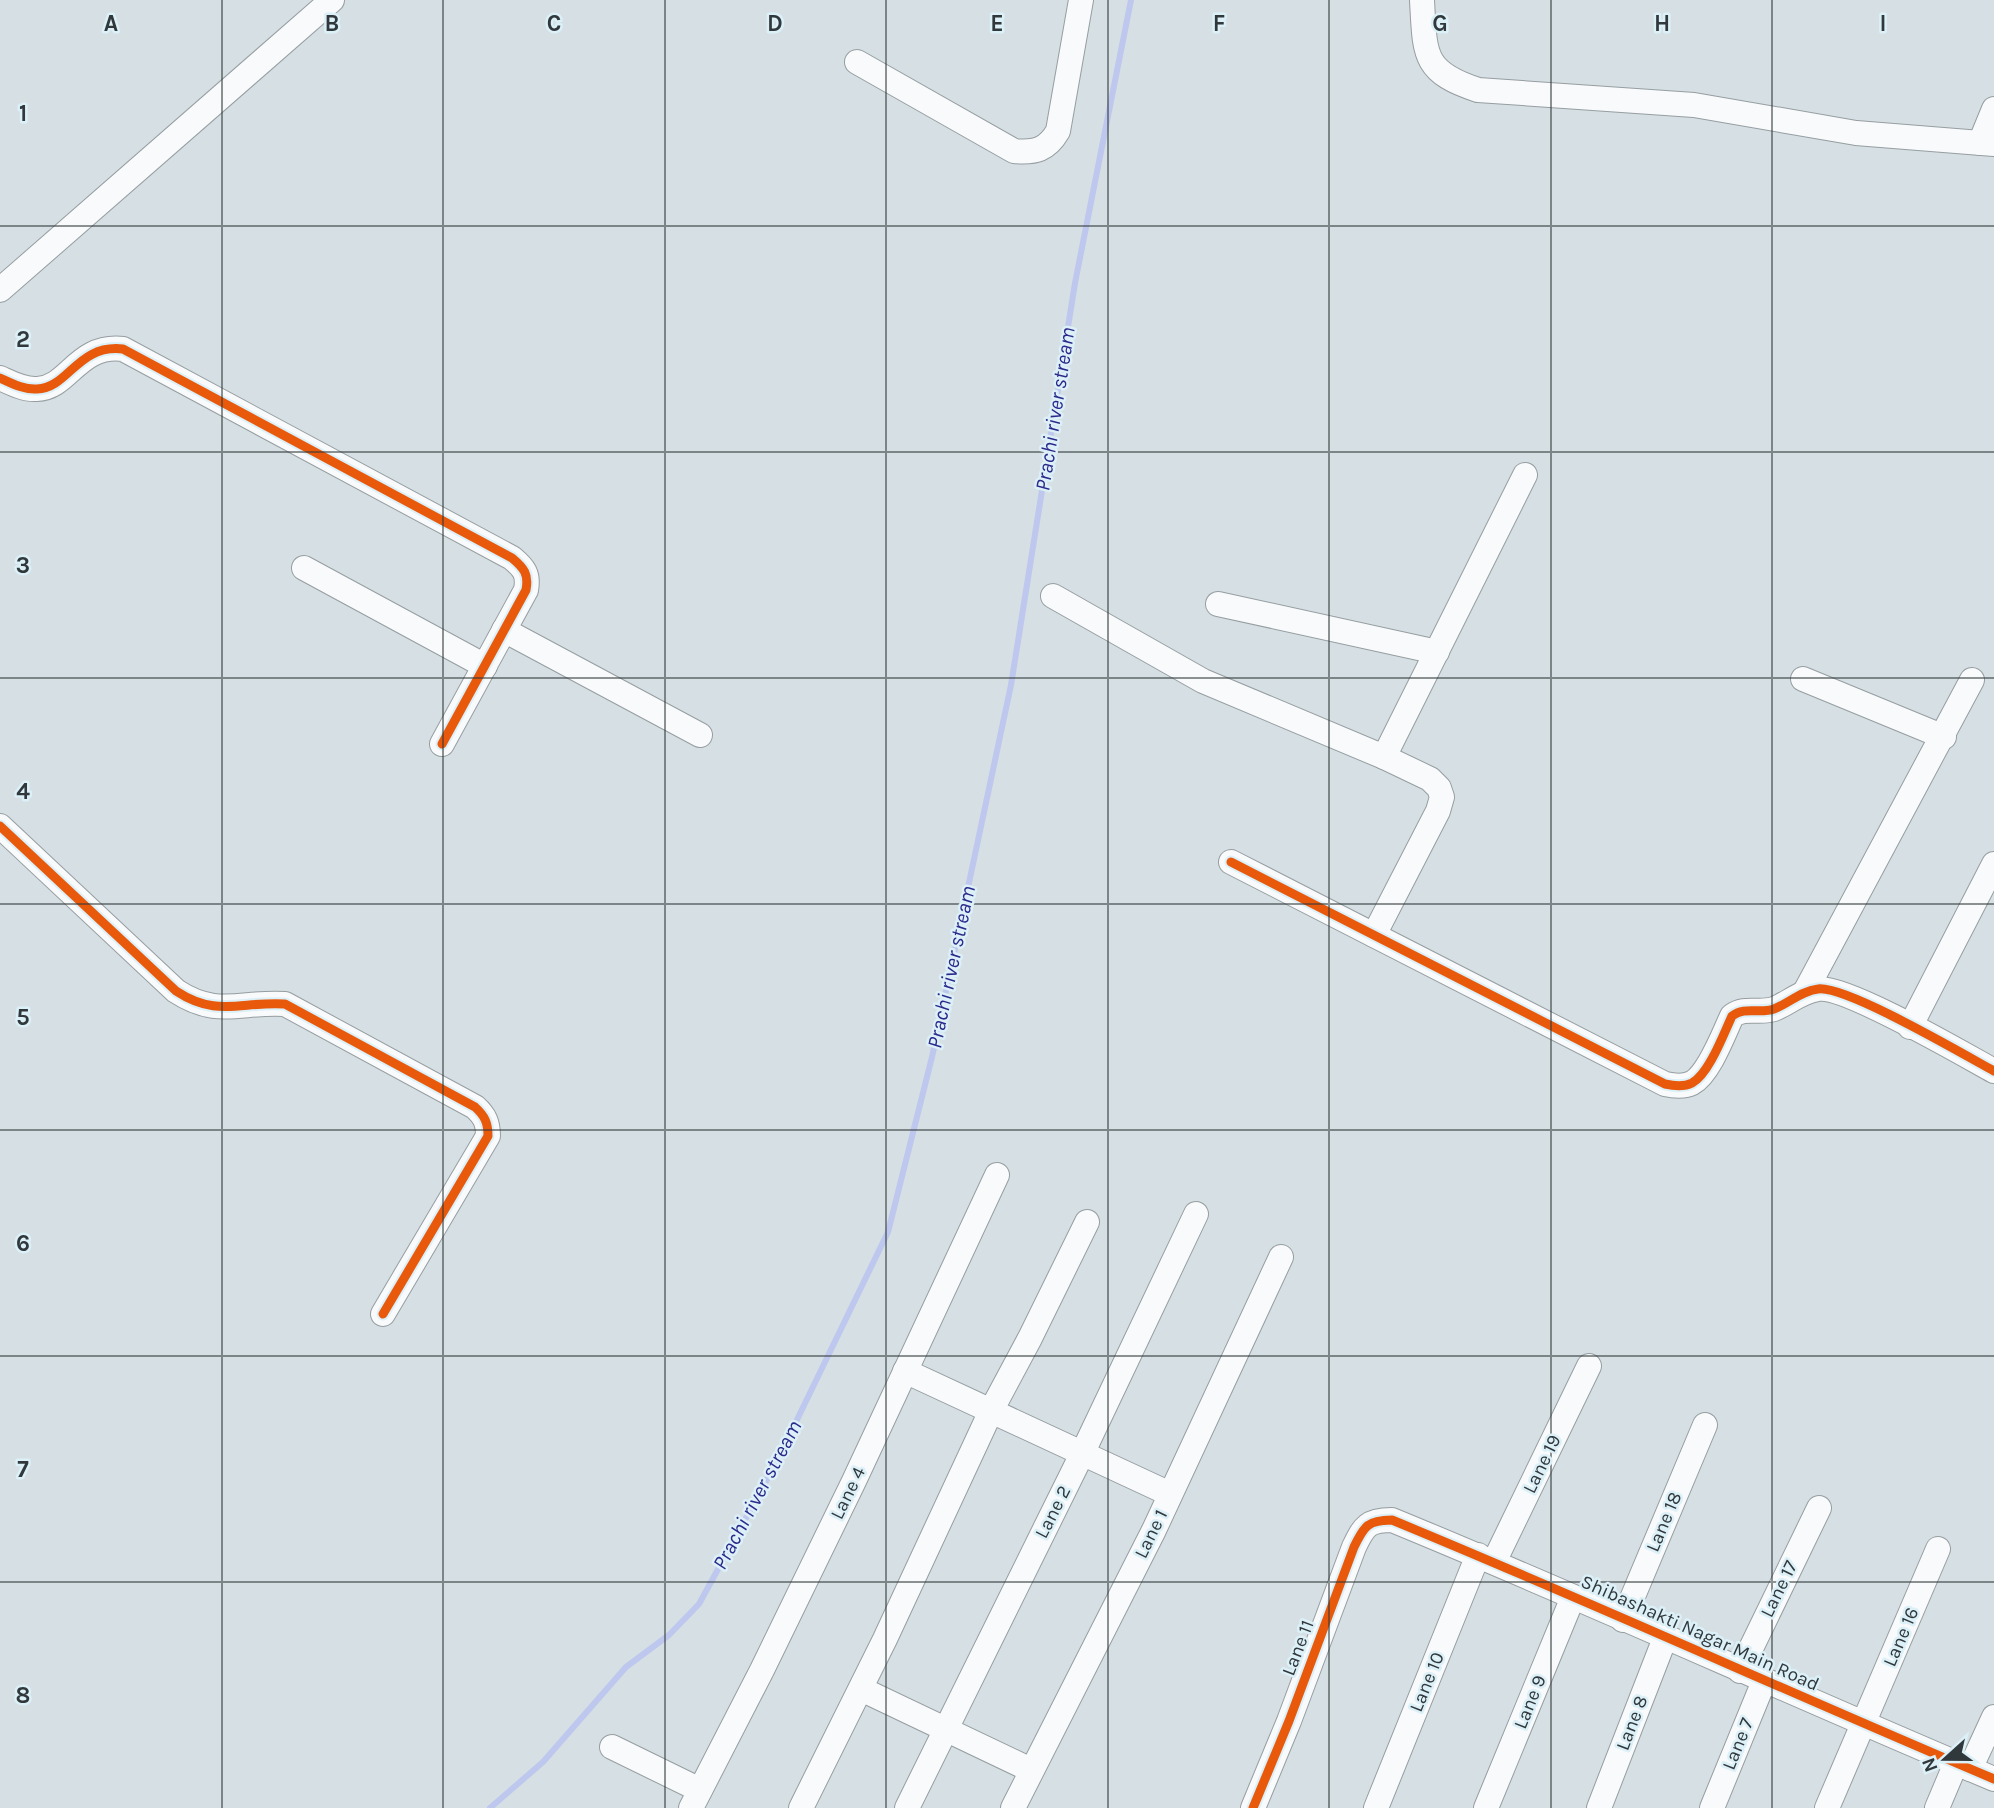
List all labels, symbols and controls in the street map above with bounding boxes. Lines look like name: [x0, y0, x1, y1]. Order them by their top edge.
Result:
text: A: [104, 10, 118, 37]
text: B: [325, 10, 339, 37]
text: C: [547, 10, 561, 37]
text: D: [767, 10, 783, 37]
text: E: [990, 10, 1004, 37]
text: F: [1213, 10, 1225, 37]
text: G: [1432, 10, 1448, 37]
text: H: [1654, 10, 1670, 37]
text: I: [1879, 10, 1887, 37]
text: 1: [19, 100, 27, 127]
water label: Prachi river stream: [1030, 325, 1080, 493]
text: 2: [16, 326, 30, 353]
text: 3: [16, 552, 30, 579]
text: 4: [16, 778, 30, 805]
water label: Prachi river stream: [922, 884, 980, 1050]
text: 5: [16, 1004, 30, 1031]
text: 6: [16, 1230, 30, 1257]
water label: Prachi river stream: [708, 1416, 806, 1574]
street label: Lane 19: [1518, 1431, 1566, 1497]
text: 7: [17, 1456, 29, 1483]
street label: Lane 4: [826, 1463, 870, 1523]
street label: Lane 2: [1030, 1482, 1076, 1542]
street label: Lane 18: [1642, 1489, 1686, 1555]
street label: Lane 1: [1130, 1506, 1172, 1562]
street label: Lane 17: [1756, 1557, 1802, 1621]
street label: Shibashakti Nagar Main Road: [1578, 1570, 1822, 1696]
street label: Lane 16: [1879, 1604, 1923, 1670]
street label: Lane 11: [1277, 1617, 1319, 1679]
street label: Lane 10: [1405, 1649, 1449, 1715]
street label: Lane 9: [1509, 1672, 1551, 1732]
text: 8: [16, 1682, 30, 1709]
street label: Lane 8: [1612, 1693, 1652, 1753]
street label: Lane 7: [1718, 1715, 1758, 1773]
north arrow: [1910, 1724, 1980, 1794]
text: N: [1917, 1754, 1943, 1775]

